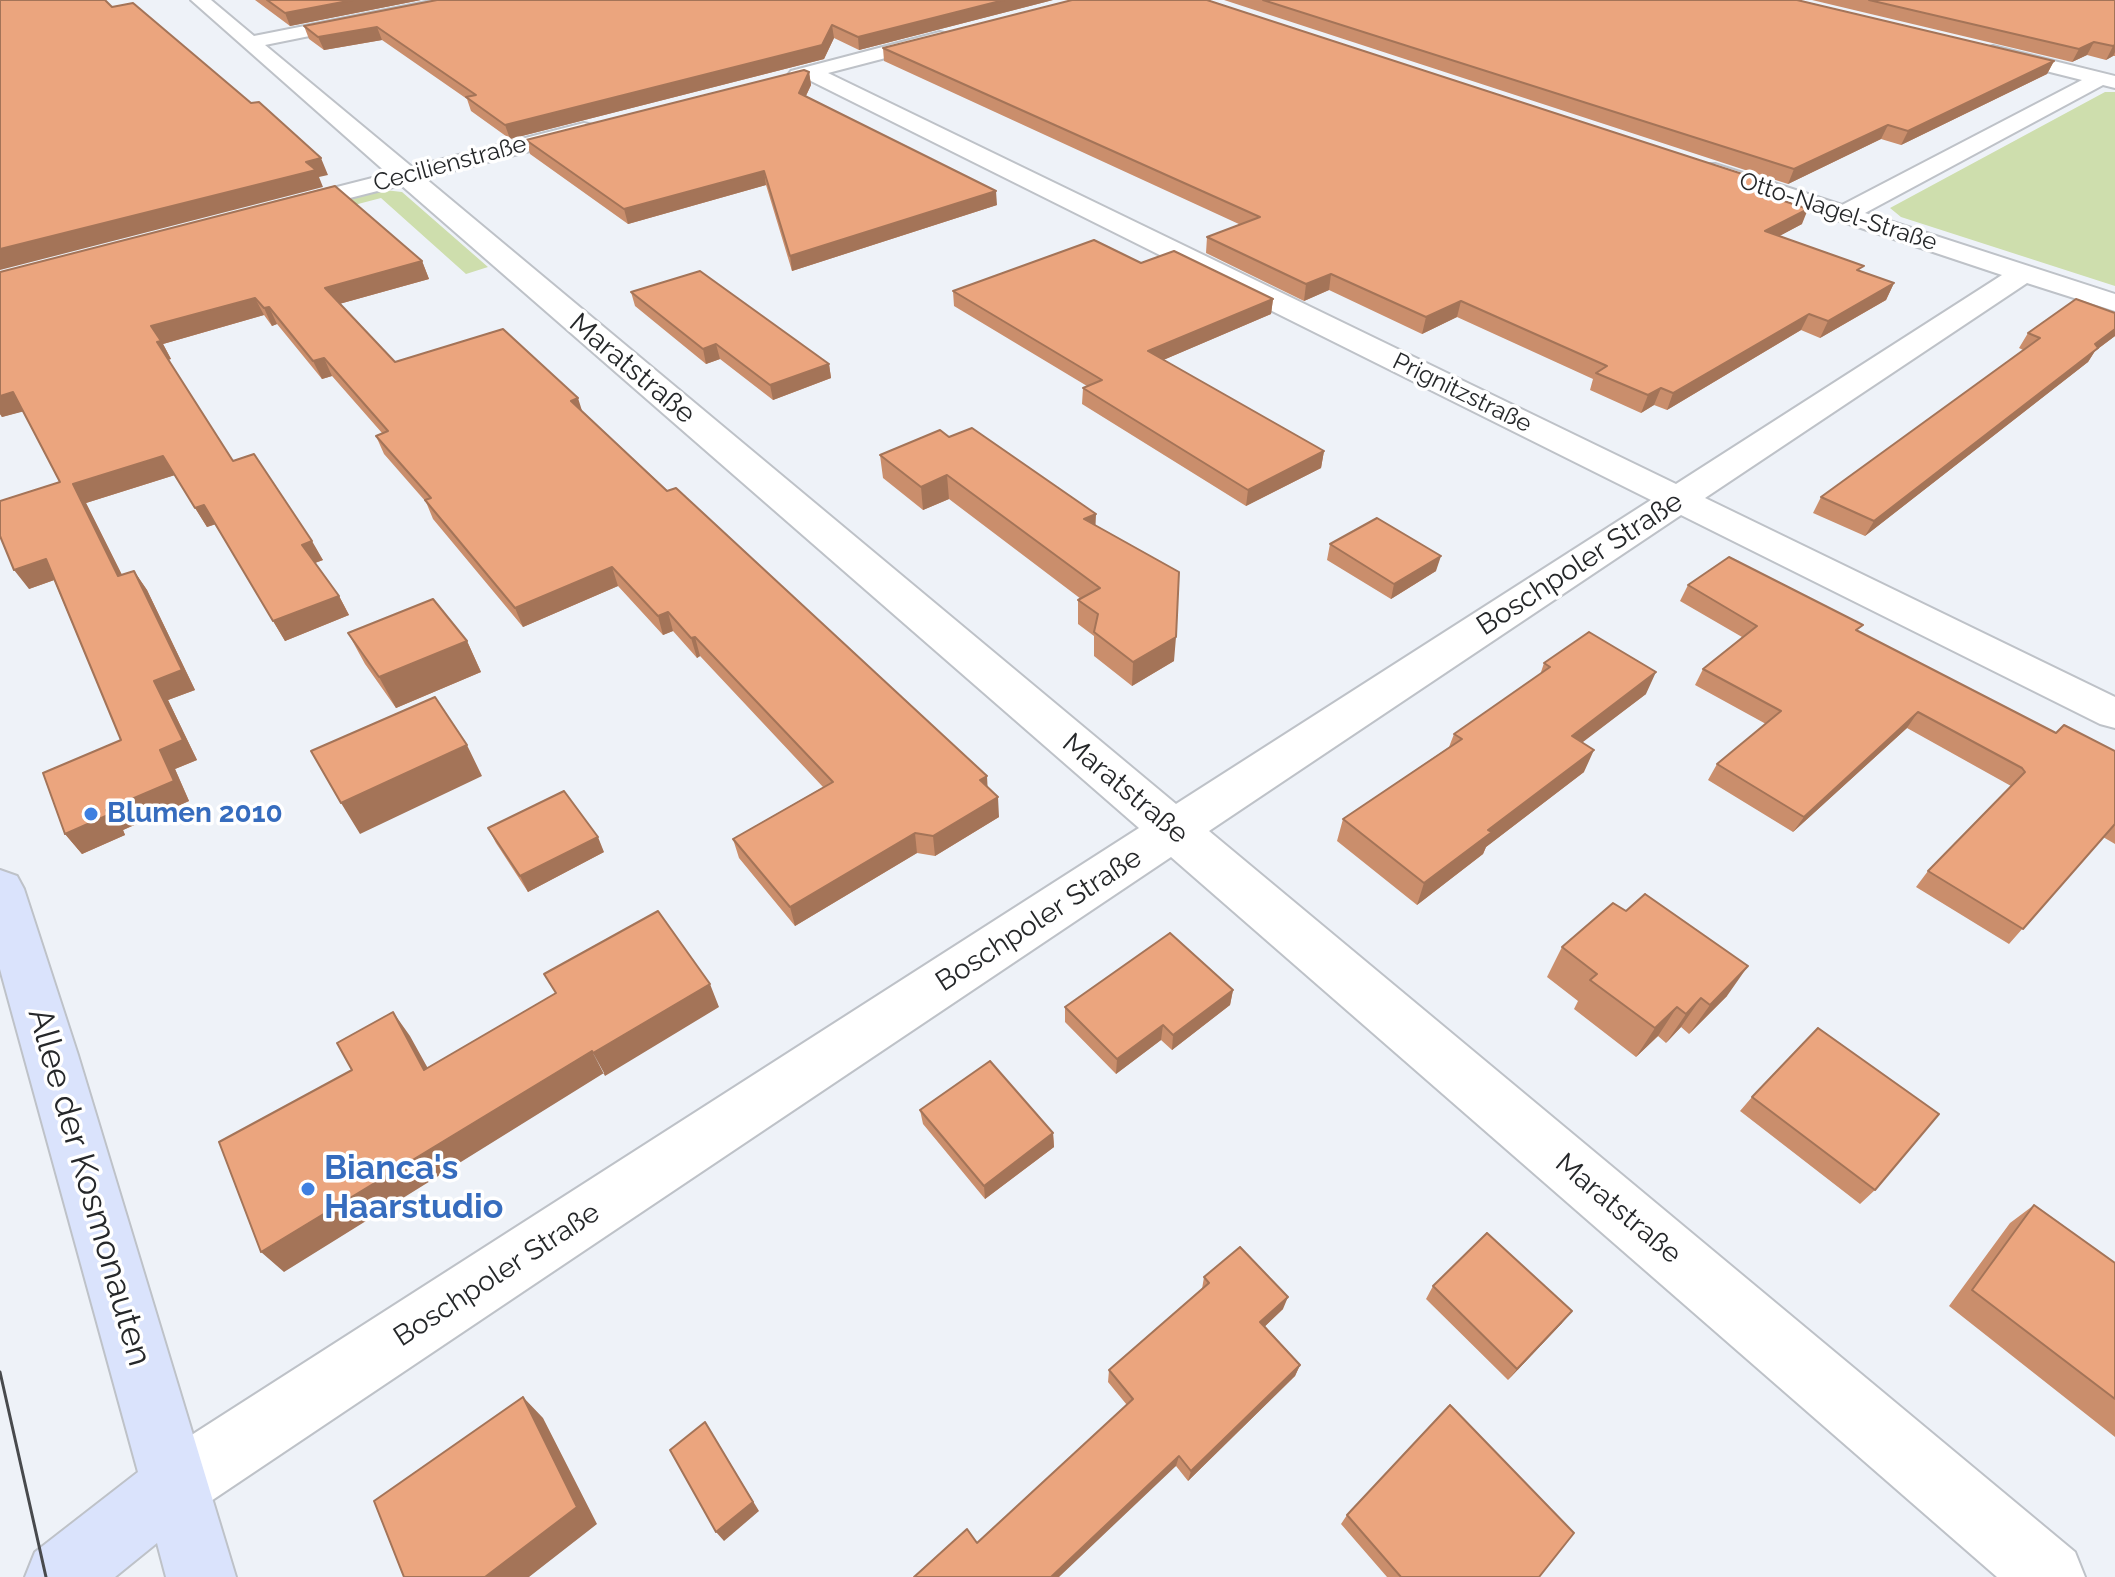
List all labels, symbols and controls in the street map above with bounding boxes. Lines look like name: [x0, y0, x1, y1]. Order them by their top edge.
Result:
street label: Cecilienstraße: [370, 130, 530, 198]
street label: Otto-Nagel-Straße: [1736, 166, 1940, 258]
street label: Maratstraße: [562, 307, 702, 431]
street label: Prignitzstraße: [1388, 347, 1536, 439]
street label: Boschpoler Straße: [1471, 485, 1689, 643]
street label: Maratstraße: [1055, 727, 1195, 851]
place label: Blumen 2010: [107, 797, 283, 831]
marker: Blumen 2010: [82, 805, 100, 823]
street label: Boschpoler Straße: [930, 841, 1148, 999]
street label: Allee der Kosmonauten: [18, 1003, 160, 1371]
street label: Maratstraße: [1548, 1147, 1688, 1271]
place label: Bianca's Haarstudio: [324, 1149, 503, 1228]
marker: Bianca's Haarstudio: [299, 1180, 317, 1198]
street label: Boschpoler Straße: [388, 1196, 606, 1354]

